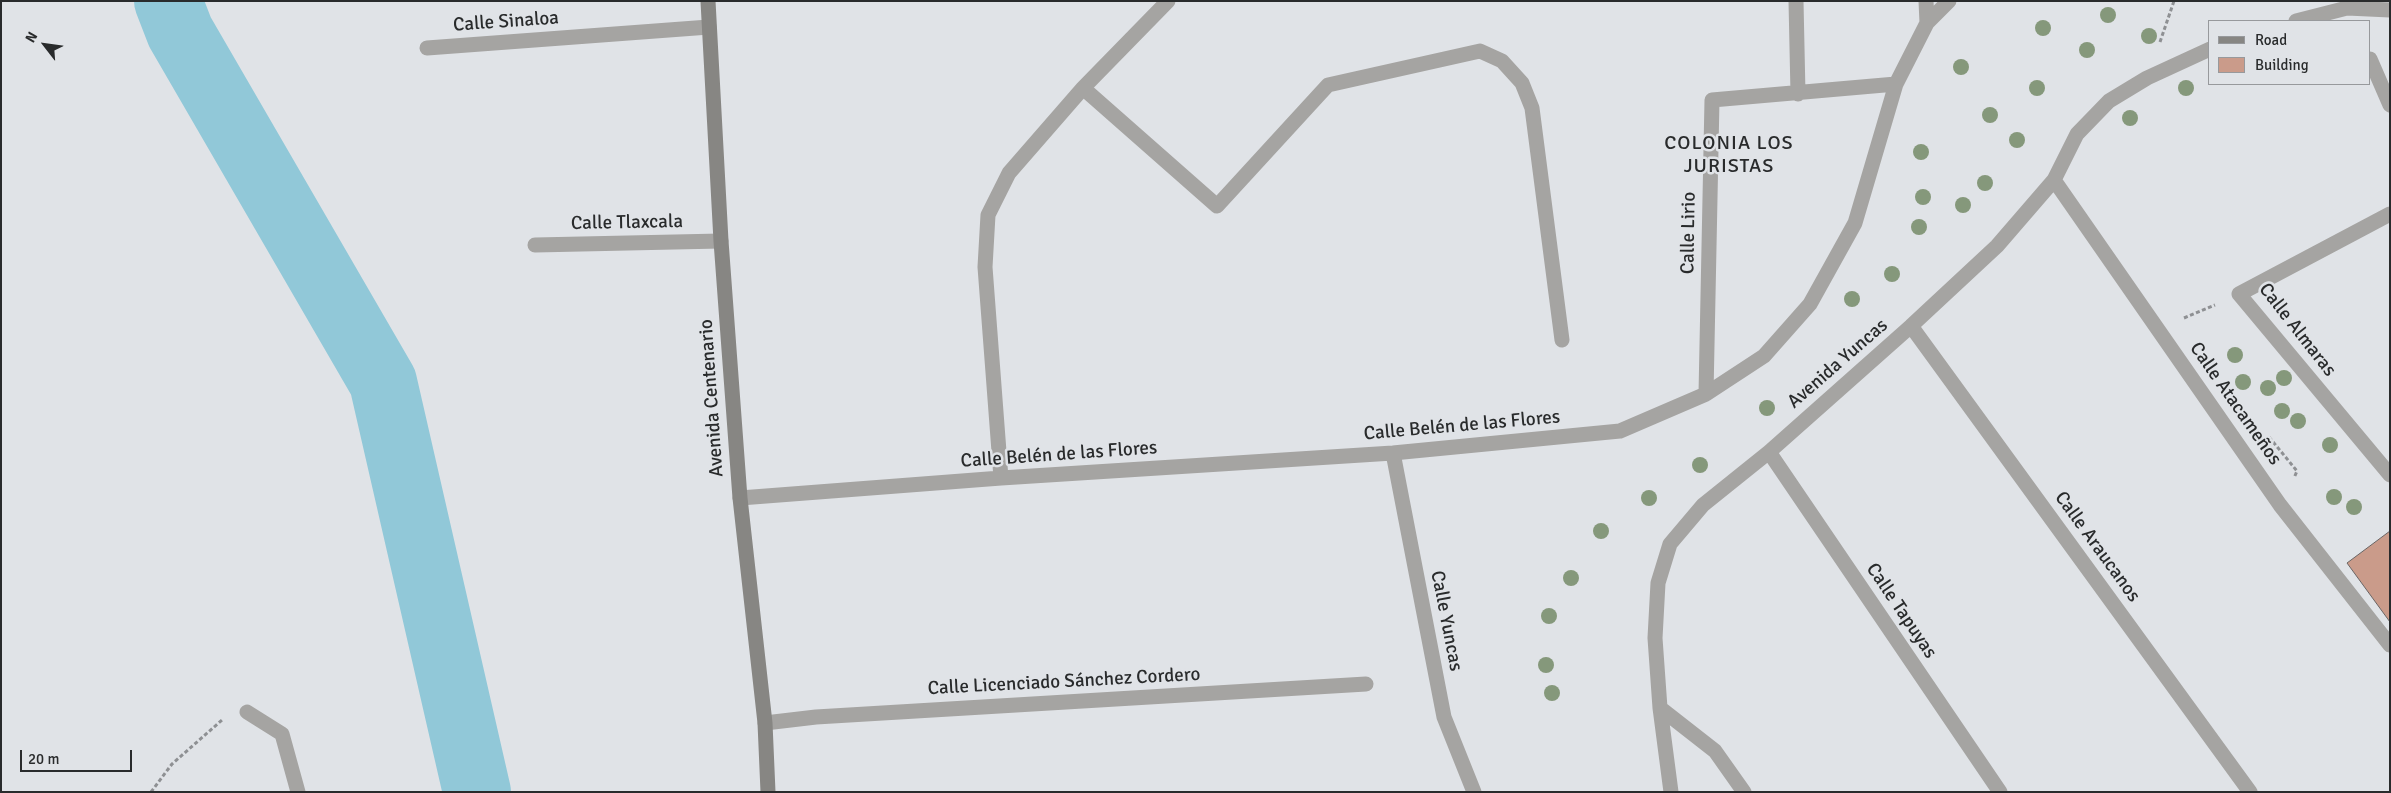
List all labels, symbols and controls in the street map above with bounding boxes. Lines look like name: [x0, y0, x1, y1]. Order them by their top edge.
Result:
street label: Calle Sinaloa: [452, 7, 560, 37]
north arrow: [20, 20, 70, 70]
legend: [2208, 20, 2371, 85]
text: N: [22, 29, 41, 46]
text: Road: [2255, 31, 2287, 49]
text: Building: [2255, 56, 2309, 74]
district label: COLONIA LOS JURISTAS: [1663, 132, 1795, 179]
street label: Calle Lirio: [1677, 192, 1701, 274]
street label: Calle Tlaxcala: [571, 211, 683, 235]
street label: Calle Almaras: [2254, 279, 2340, 381]
street label: Avenida Yuncas: [1783, 314, 1893, 414]
street label: Avenida Centenario: [695, 318, 729, 478]
street label: Calle Atacameños: [2184, 338, 2286, 470]
street label: Calle Belén de las Flores: [1363, 406, 1561, 446]
street label: Calle Belén de las Flores: [960, 437, 1158, 473]
street label: Calle Araucanos: [2049, 487, 2145, 607]
street label: Calle Tapuyas: [1861, 559, 1941, 663]
street label: Calle Yuncas: [1425, 569, 1467, 673]
street label: Calle Licenciado Sánchez Cordero: [927, 663, 1201, 701]
scale bar: [22, 740, 135, 772]
text: 20 m: [28, 750, 59, 768]

